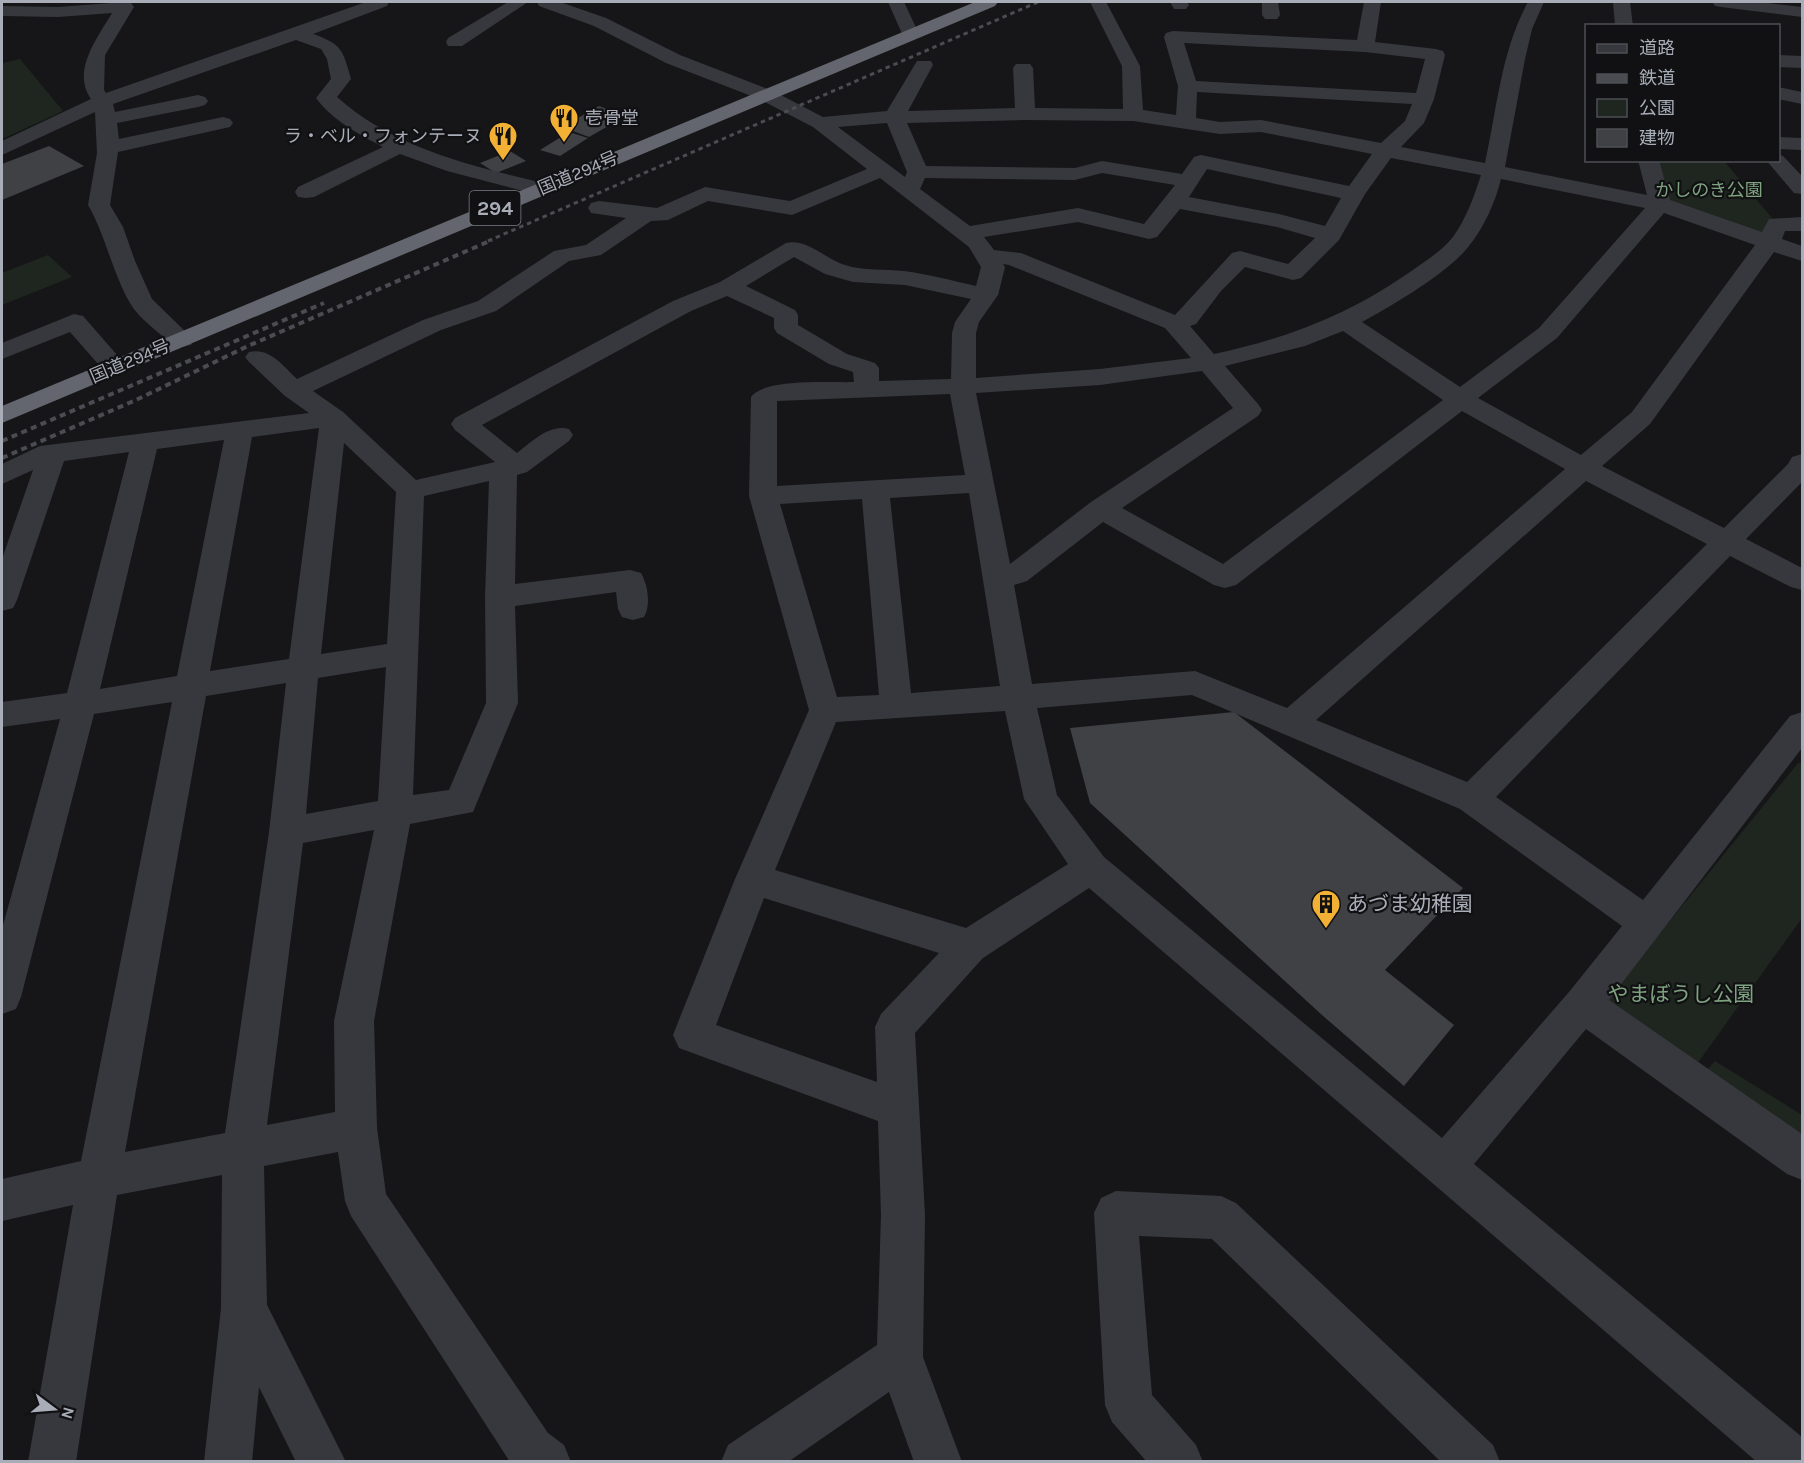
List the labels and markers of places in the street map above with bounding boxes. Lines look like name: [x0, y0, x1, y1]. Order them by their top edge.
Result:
restaurant icon: 壱骨堂: [548, 102, 580, 144]
place label: 壱骨堂: [585, 107, 639, 129]
restaurant icon: ラ・ベル・フォンテーヌ: [487, 120, 519, 162]
place label: ラ・ベル・フォンテーヌ: [284, 125, 482, 147]
building icon: あづま幼稚園: [1310, 888, 1342, 930]
place label: あづま幼稚園: [1347, 892, 1473, 916]

